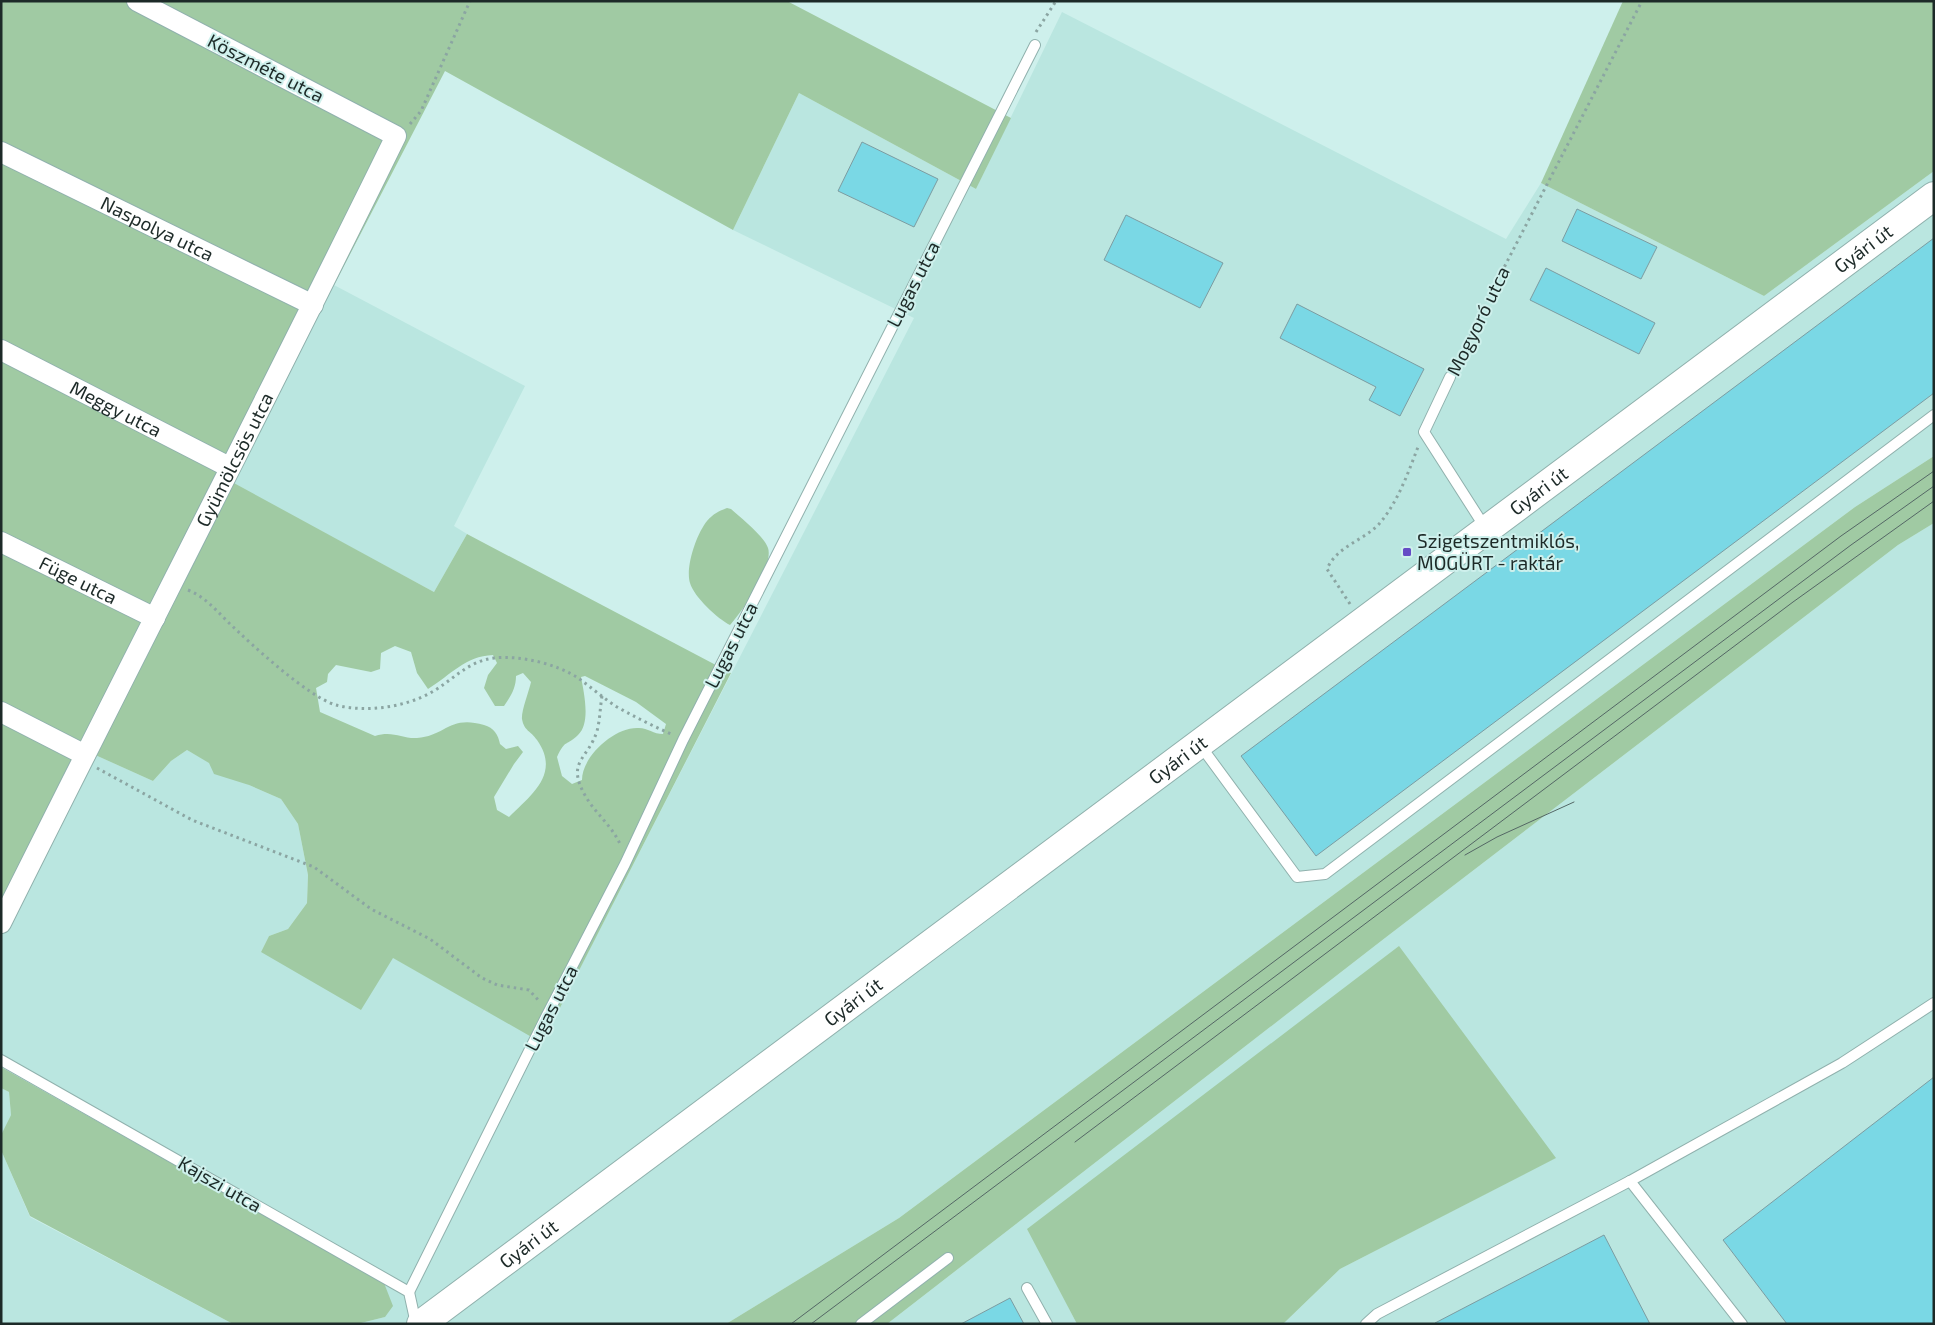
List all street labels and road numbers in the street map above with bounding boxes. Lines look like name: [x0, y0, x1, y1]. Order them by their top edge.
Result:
street label: Köszméte utca: [204, 28, 328, 107]
street label: Naspolya utca: [97, 191, 218, 266]
street label: Gyári út: [1829, 219, 1897, 278]
street label: Lugas utca: [881, 237, 944, 331]
street label: Mogyoró utca: [1441, 262, 1514, 379]
street label: Meggy utca: [66, 375, 166, 441]
street label: Gyümölcsös utca: [191, 388, 278, 530]
street label: Gyári út: [1505, 461, 1572, 520]
street label: Füge utca: [36, 551, 121, 608]
street label: Lugas utca: [699, 598, 762, 692]
street label: Gyári út: [1144, 730, 1211, 789]
street label: Lugas utca: [519, 961, 582, 1055]
street label: Gyári út: [819, 972, 887, 1031]
street label: Kajszi utca: [174, 1150, 266, 1217]
street label: Gyári út: [494, 1214, 562, 1273]

